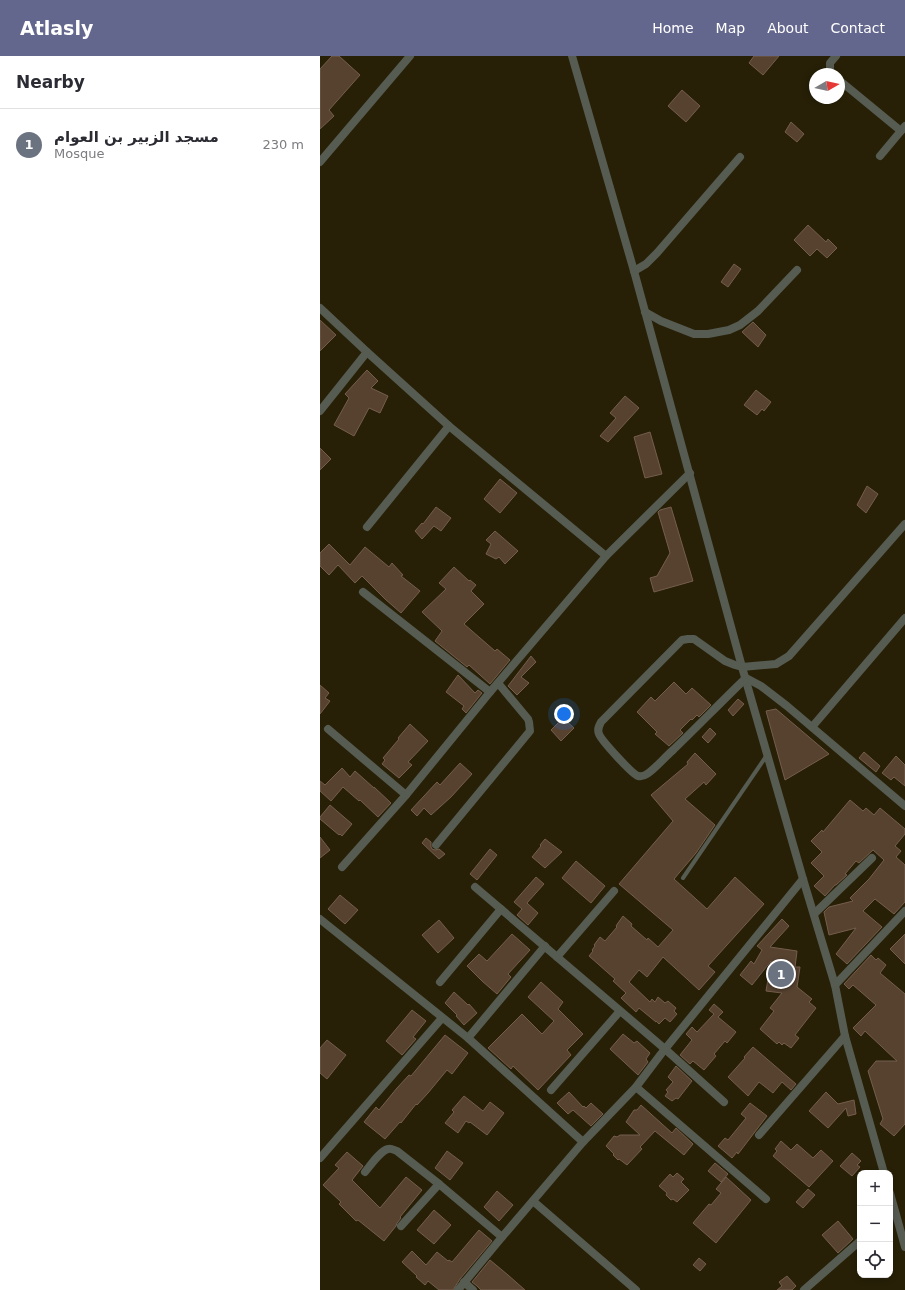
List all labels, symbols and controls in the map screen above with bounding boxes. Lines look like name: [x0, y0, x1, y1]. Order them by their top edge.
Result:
text: Atlasly: [20, 17, 93, 39]
text: Home: [652, 20, 694, 36]
text: Map: [716, 20, 745, 36]
text: About: [767, 20, 809, 36]
text: Contact: [831, 20, 885, 36]
north arrow: [809, 68, 845, 104]
text: Nearby: [16, 72, 85, 92]
text: مسجد الزبير بن العوام: [54, 128, 219, 146]
text: 1: [24, 137, 34, 152]
text: 230 m: [262, 137, 304, 152]
text: Mosque: [54, 146, 104, 161]
your location: [554, 704, 574, 724]
pin: 1: [768, 959, 794, 989]
map controls: [857, 1170, 893, 1278]
button: +: [857, 1170, 893, 1206]
button: −: [857, 1206, 893, 1242]
button: locate: [857, 1242, 893, 1278]

